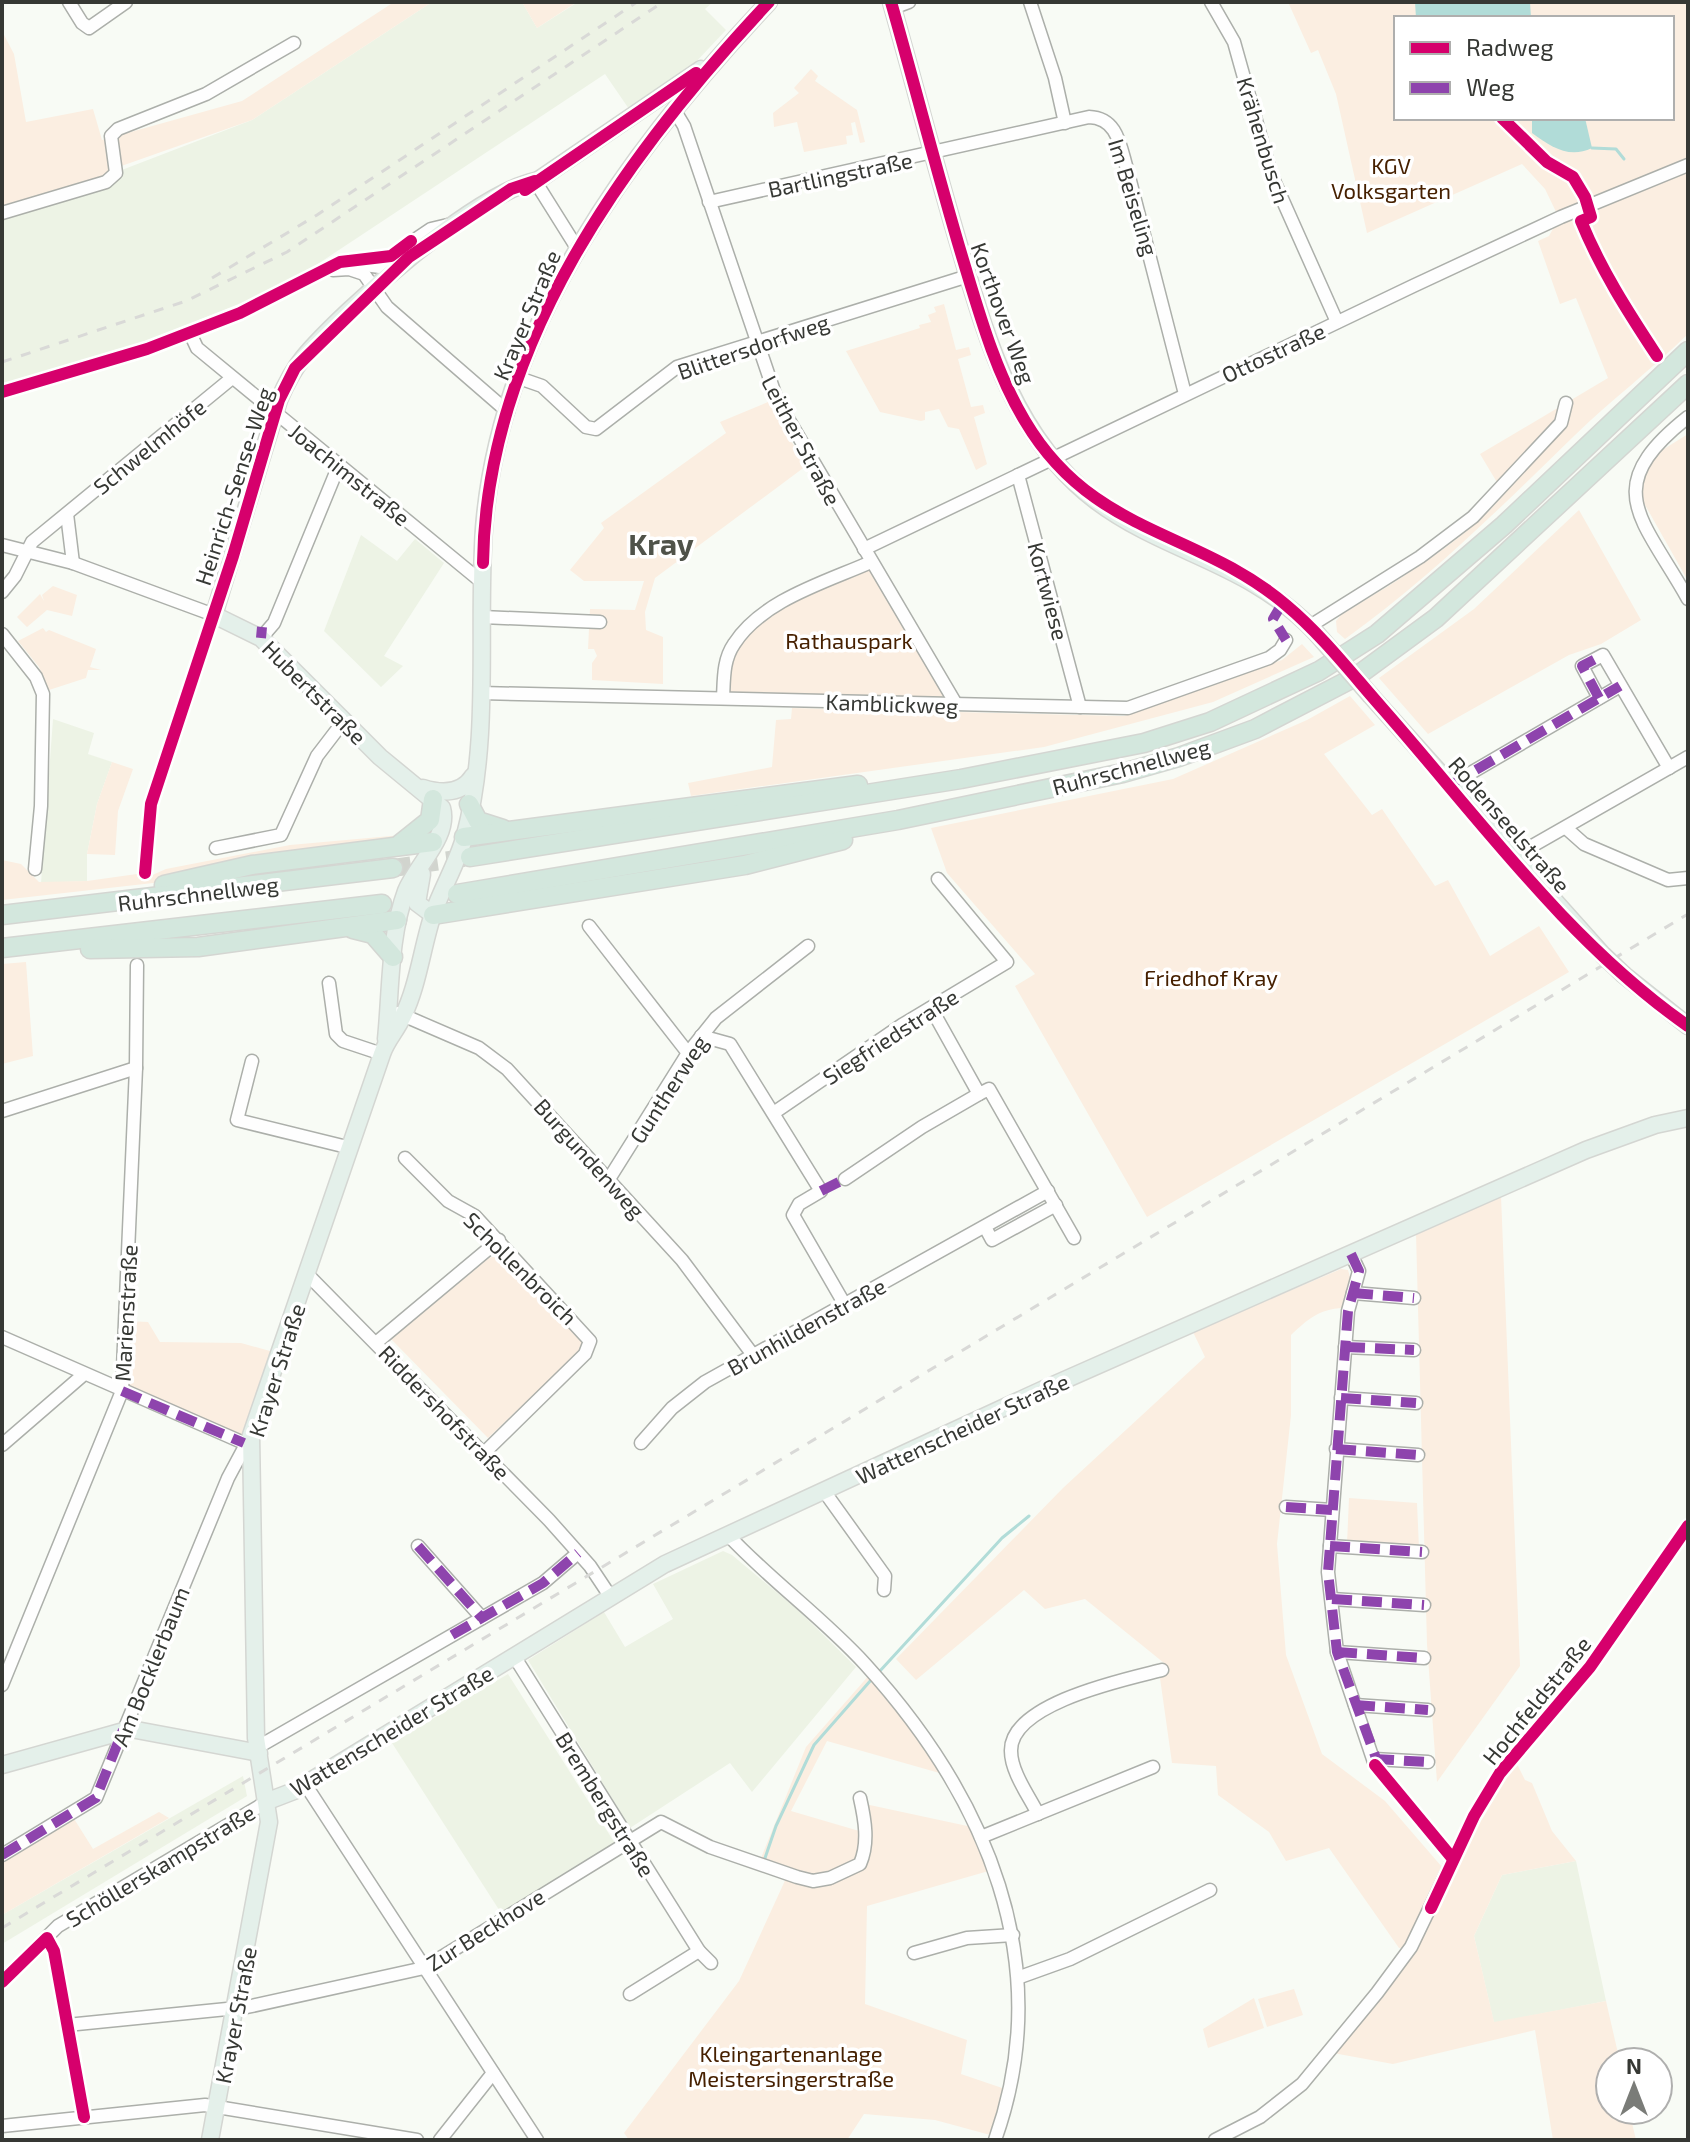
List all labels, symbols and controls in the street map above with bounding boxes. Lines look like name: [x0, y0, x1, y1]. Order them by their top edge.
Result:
legend: [1394, 16, 1674, 120]
text: Radweg: [1466, 32, 1554, 61]
text: Weg: [1466, 72, 1515, 101]
street label: Krähenbusch: [1232, 74, 1296, 206]
street label: Im Beiseling: [1104, 135, 1164, 259]
street label: Bartlingstraße: [765, 146, 915, 202]
park label: KGV Volksgarten: [1331, 152, 1451, 203]
street label: Korthover Weg: [966, 239, 1042, 387]
street label: Krayer Straße: [487, 246, 565, 384]
street label: Blittersdorfweg: [674, 308, 832, 384]
street label: Ottostraße: [1217, 317, 1329, 387]
street label: Leither Straße: [757, 371, 847, 509]
street label: Heinrich-Sense-Weg: [189, 384, 277, 588]
street label: Schwelmhöfe: [88, 393, 210, 499]
street label: Joachimstraße: [285, 417, 415, 531]
district label: Kray: [628, 525, 694, 562]
street label: Kortwiese: [1023, 539, 1075, 643]
park label: Rathauspark: [785, 627, 913, 653]
street label: Hubertstraße: [258, 635, 372, 749]
street label: Kamblickweg: [825, 688, 959, 718]
street label: Ruhrschnellweg: [1049, 732, 1213, 800]
street label: Rodenseelstraße: [1444, 751, 1576, 897]
street label: Ruhrschnellweg: [116, 870, 280, 916]
park label: Friedhof Kray: [1144, 964, 1278, 990]
street label: Siegfriedstraße: [817, 983, 963, 1089]
street label: Guntherweg: [624, 1030, 712, 1148]
street label: Burgundenweg: [530, 1093, 650, 1223]
street label: Schollenbroich: [459, 1206, 583, 1330]
street label: Marienstraße: [108, 1244, 142, 1382]
street label: Brunhildenstraße: [722, 1272, 890, 1380]
street label: Krayer Straße: [242, 1300, 310, 1440]
street label: Riddershofstraße: [374, 1339, 516, 1485]
street label: Wattenscheider Straße: [851, 1367, 1073, 1489]
street label: Am Bocklerbaum: [106, 1583, 194, 1749]
street label: Hochfeldstraße: [1476, 1631, 1596, 1769]
street label: Wattenscheider Straße: [285, 1659, 497, 1801]
street label: Brembergstraße: [551, 1727, 661, 1881]
street label: Schöllerskampstraße: [61, 1798, 259, 1932]
street label: Zur Beckhove: [421, 1882, 549, 1976]
street label: Krayer Straße: [209, 1944, 261, 2086]
park label: Kleingartenanlage Meistersingerstraße: [688, 2040, 894, 2091]
north arrow: [1594, 2046, 1674, 2126]
text: N: [1626, 2052, 1642, 2078]

